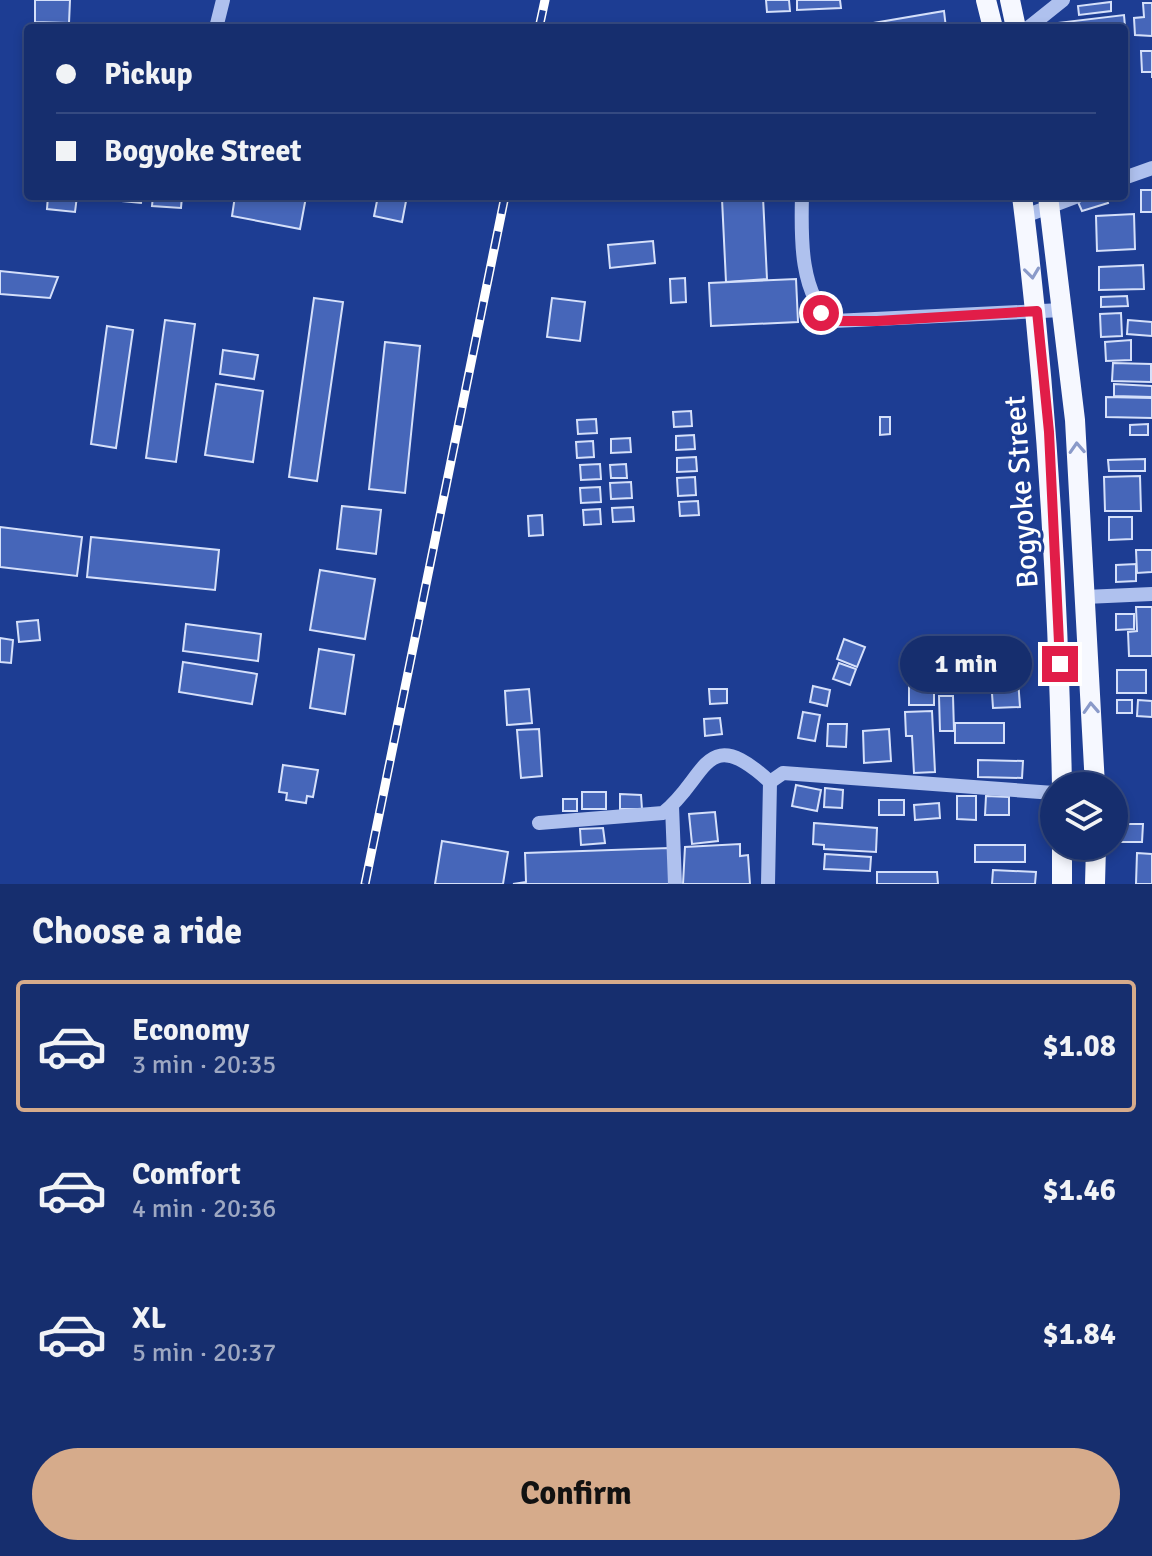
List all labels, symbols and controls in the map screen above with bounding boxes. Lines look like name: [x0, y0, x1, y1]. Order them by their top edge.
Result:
text: Pickup: [104, 56, 193, 93]
text: Bogyoke Street: [104, 133, 302, 170]
one-way arrow: [1023, 266, 1040, 280]
route start: [803, 295, 839, 331]
street label: Bogyoke Street: [996, 394, 1047, 590]
one-way arrow: [1069, 442, 1086, 455]
callout: 1 min: [900, 636, 1032, 692]
route end: [1042, 646, 1078, 682]
text: 1 min: [935, 648, 997, 680]
one-way arrow: [1083, 701, 1100, 714]
map controls: [1040, 772, 1128, 860]
button: layers: [1040, 772, 1128, 860]
text: Choose a ride: [32, 909, 242, 954]
icon: car: [36, 1010, 108, 1082]
text: Economy: [132, 1012, 249, 1049]
text: $1.08: [1043, 1028, 1116, 1065]
text: 3 min · 20:35: [132, 1049, 276, 1081]
icon: car: [36, 1154, 108, 1226]
text: Comfort: [132, 1156, 241, 1193]
text: $1.46: [1043, 1172, 1116, 1209]
text: 4 min · 20:36: [132, 1193, 276, 1225]
icon: car: [36, 1298, 108, 1370]
text: XL: [132, 1300, 166, 1337]
text: $1.84: [1043, 1316, 1116, 1353]
text: 5 min · 20:37: [132, 1337, 276, 1369]
button: Confirm: [32, 1448, 1120, 1540]

